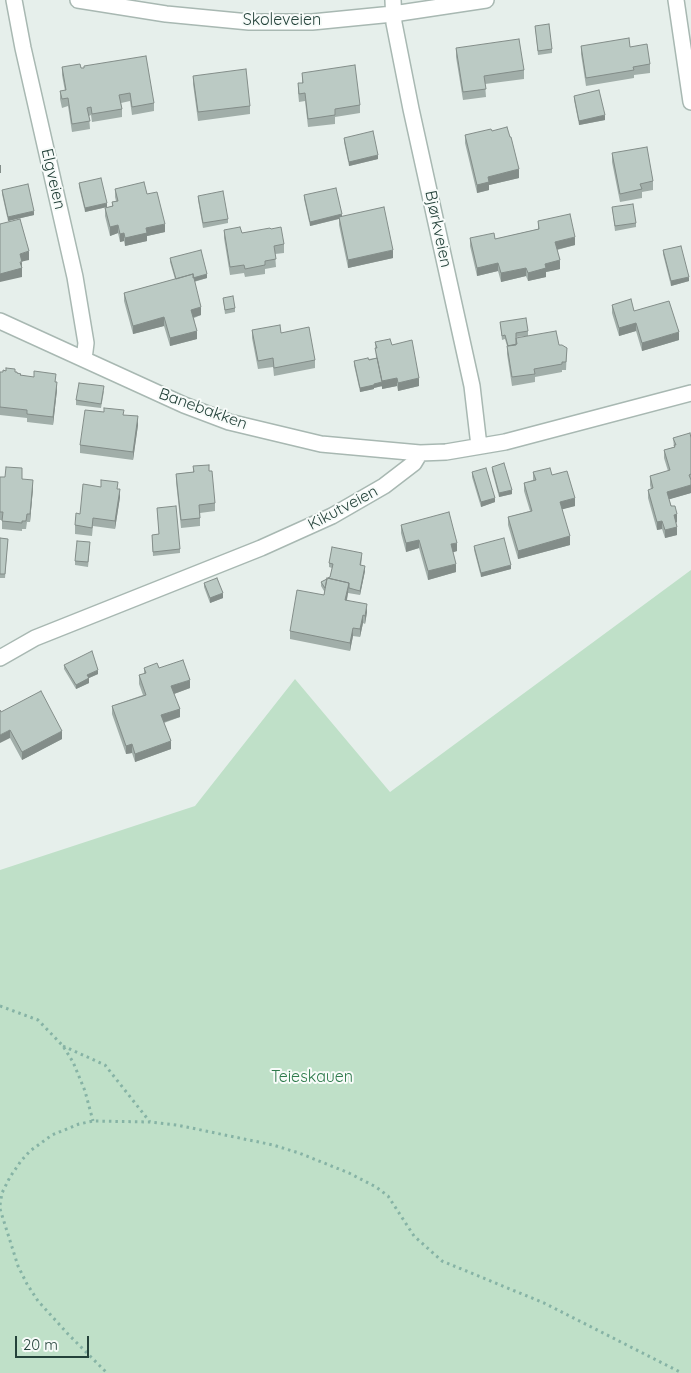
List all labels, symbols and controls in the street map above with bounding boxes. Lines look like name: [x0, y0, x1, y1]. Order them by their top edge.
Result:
street label: Skoleveien: [243, 10, 321, 30]
street label: Elgveien: [37, 147, 69, 211]
street label: Bjørkveien: [420, 189, 456, 269]
street label: Banebakken: [156, 384, 250, 434]
street label: Kikutveien: [305, 482, 381, 534]
park label: Teieskauen: [271, 1067, 353, 1087]
scale bar: [18, 1326, 91, 1358]
text: 20 m: [23, 1335, 58, 1354]

